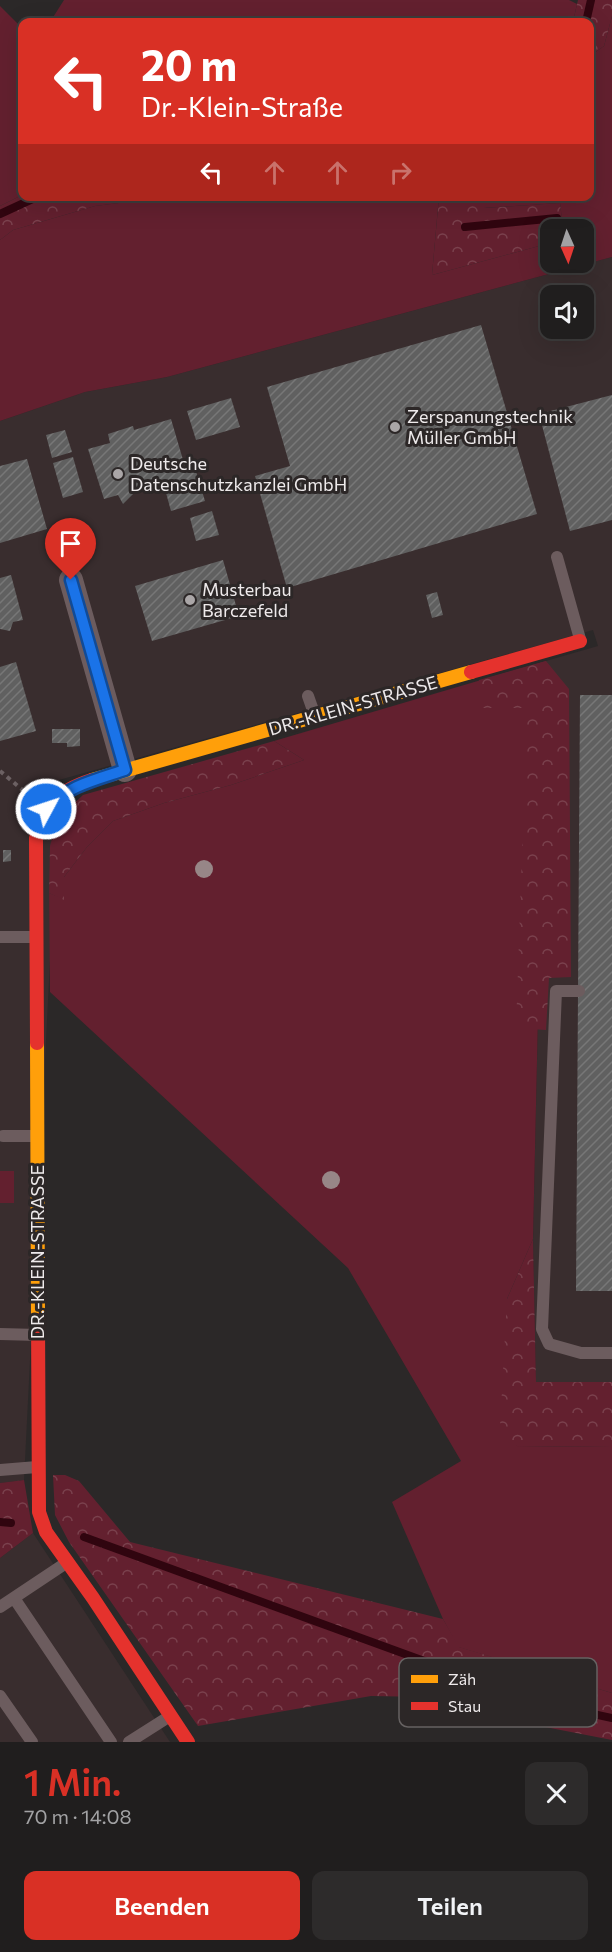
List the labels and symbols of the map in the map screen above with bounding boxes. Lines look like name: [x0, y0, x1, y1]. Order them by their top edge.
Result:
north arrow: [540, 219, 594, 273]
place label: Zerspanungstechnik Müller GmbH: [407, 405, 573, 448]
marker: Zerspanungstechnik Müller GmbH: [388, 420, 402, 434]
place label: Deutsche Datenschutzkanzlei GmbH: [130, 452, 347, 495]
marker: Deutsche Datenschutzkanzlei GmbH: [111, 467, 125, 481]
pin: [45, 518, 96, 580]
place label: Musterbau Barczefeld: [202, 578, 291, 621]
marker: Musterbau Barczefeld: [183, 593, 197, 607]
street label: DR.-KLEIN-STRASSE: [266, 670, 440, 740]
position arrow: [14.0, 777, 78.0, 841]
street label: DR.-KLEIN-STRASSE: [26, 1165, 48, 1339]
legend: [399, 1658, 597, 1727]
text: Zäh: [448, 1669, 476, 1688]
text: Stau: [448, 1696, 481, 1715]

